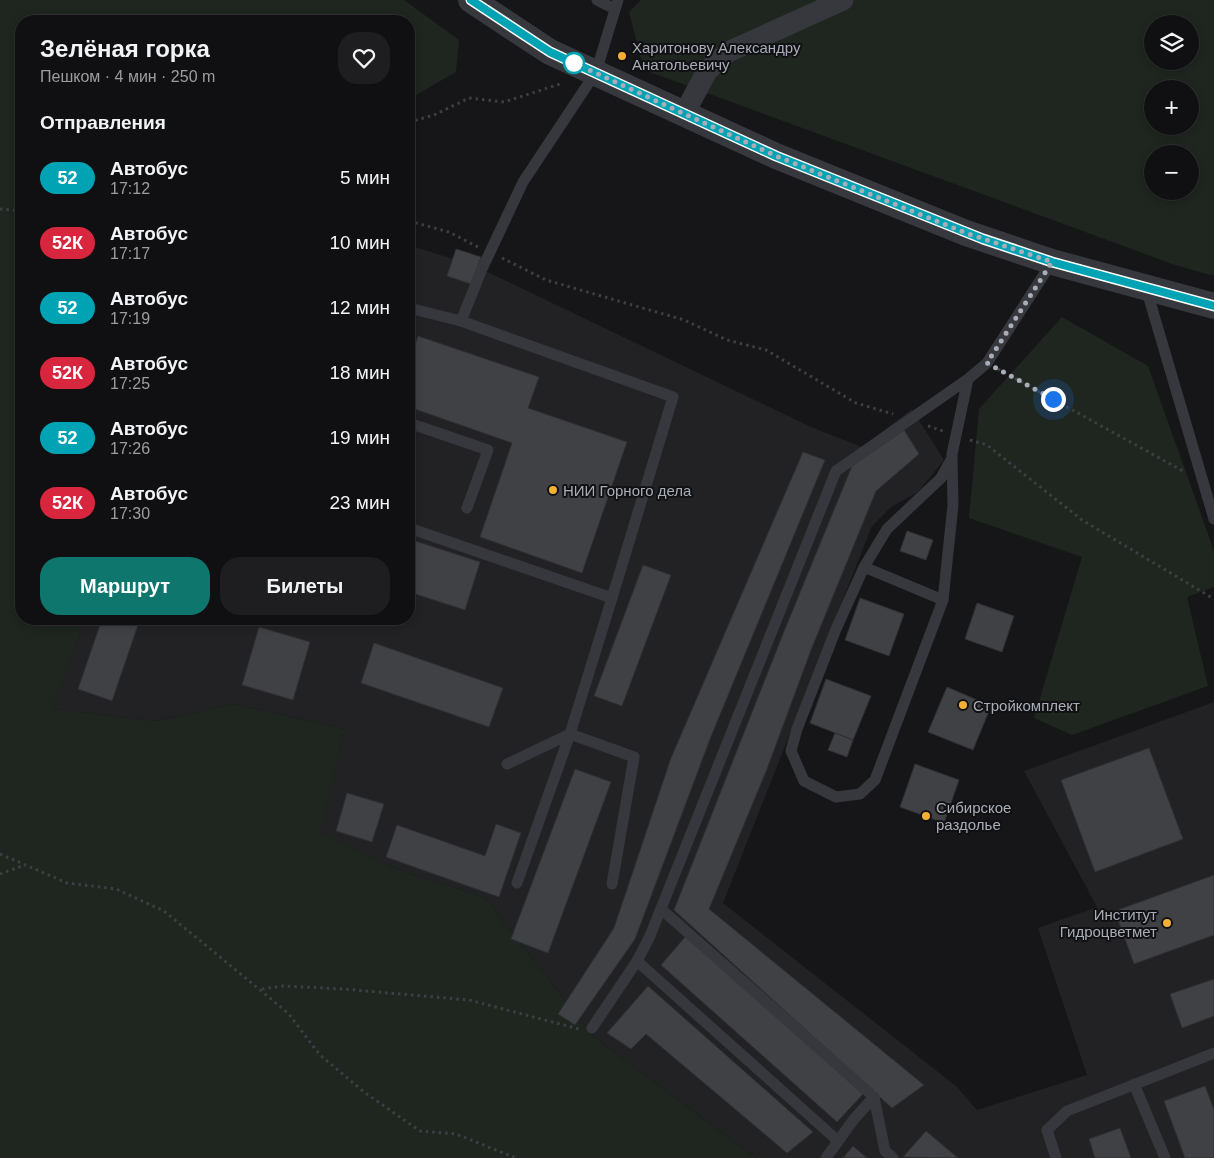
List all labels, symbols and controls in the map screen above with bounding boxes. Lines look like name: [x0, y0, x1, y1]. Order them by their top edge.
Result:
map controls: [1144, 15, 1199, 200]
button: layers: [1144, 15, 1199, 70]
button: heart: [338, 32, 390, 84]
text: Зелёная горка: [40, 35, 210, 62]
place label: Харитонову Александру Анатольевичу: [632, 39, 801, 73]
marker: Харитонову Александру Анатольевичу: [616, 50, 628, 62]
unlabelled marker: [563, 52, 585, 74]
text: Пешком · 4 мин · 250 m: [40, 68, 215, 85]
button: +: [1144, 80, 1199, 135]
text: Отправления: [40, 112, 166, 133]
button: −: [1144, 145, 1199, 200]
text: Автобус: [110, 158, 188, 179]
text: 5 мин: [340, 167, 390, 188]
text: 52: [57, 168, 78, 188]
text: 17:12: [110, 180, 150, 197]
text: Автобус: [110, 223, 188, 244]
text: 10 мин: [329, 232, 390, 253]
text: 52К: [52, 233, 83, 253]
text: 17:17: [110, 245, 150, 262]
text: Автобус: [110, 288, 188, 309]
text: 12 мин: [329, 297, 390, 318]
text: 52: [57, 298, 78, 318]
text: 17:19: [110, 310, 150, 327]
text: Автобус: [110, 353, 188, 374]
text: 18 мин: [329, 362, 390, 383]
text: 52К: [52, 363, 83, 383]
text: 17:25: [110, 375, 150, 392]
your location: [1041, 387, 1066, 412]
text: Автобус: [110, 418, 188, 439]
text: 19 мин: [329, 427, 390, 448]
text: 52: [57, 428, 78, 448]
text: 17:26: [110, 440, 150, 457]
place label: НИИ Горного дела: [563, 482, 692, 499]
text: Автобус: [110, 483, 188, 504]
marker: НИИ Горного дела: [547, 484, 559, 496]
text: 23 мин: [329, 492, 390, 513]
text: 52К: [52, 493, 83, 513]
text: 17:30: [110, 505, 150, 522]
button: Маршрут: [40, 557, 210, 615]
button: Билеты: [220, 557, 390, 615]
place label: Стройкомплект: [973, 697, 1080, 714]
marker: Стройкомплект: [957, 699, 969, 711]
place label: Сибирское раздолье: [936, 799, 1011, 833]
marker: Сибирское раздолье: [920, 810, 932, 822]
place label: Институт Гидроцветмет: [1060, 906, 1157, 940]
marker: Институт Гидроцветмет: [1161, 917, 1173, 929]

